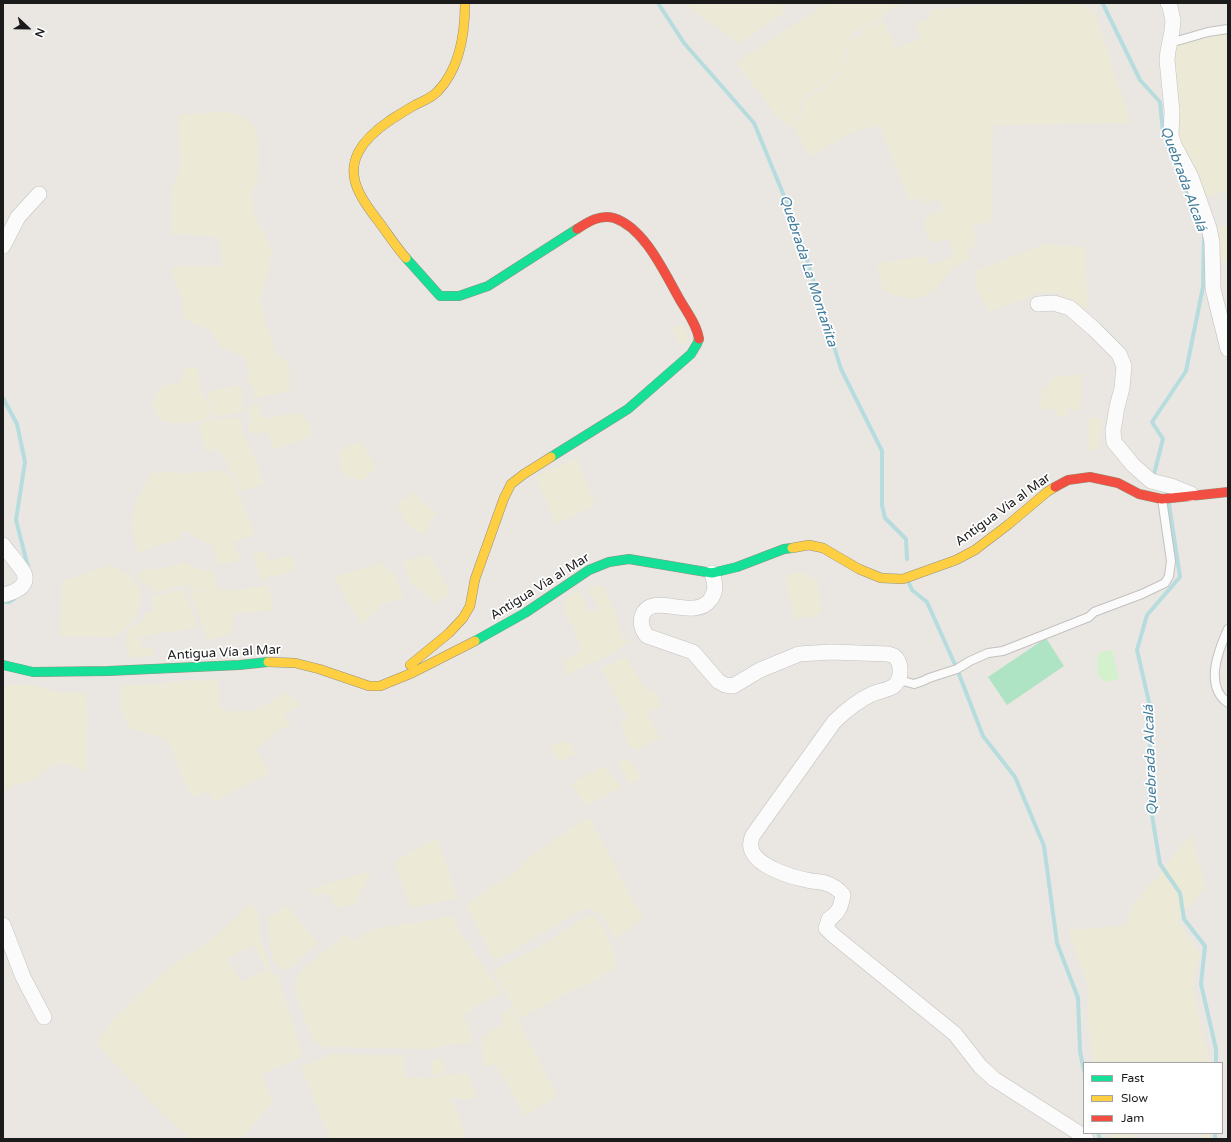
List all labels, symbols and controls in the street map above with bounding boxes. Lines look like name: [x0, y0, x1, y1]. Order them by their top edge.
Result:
north arrow: [8, 8, 48, 48]
text: N: [32, 26, 47, 39]
water label: Quebrada Alcalá: [1156, 124, 1210, 234]
water label: Quebrada La Montañita: [776, 193, 840, 349]
street label: Antigua Vía al Mar: [952, 470, 1054, 550]
street label: Antigua Vía al Mar: [488, 550, 592, 624]
street label: Antigua Vía al Mar: [167, 642, 281, 664]
water label: Quebrada Alcalá: [1141, 704, 1161, 816]
legend: [1083, 1062, 1223, 1134]
text: Fast: [1121, 1071, 1144, 1085]
text: Slow: [1121, 1091, 1148, 1105]
text: Jam: [1121, 1111, 1144, 1125]

